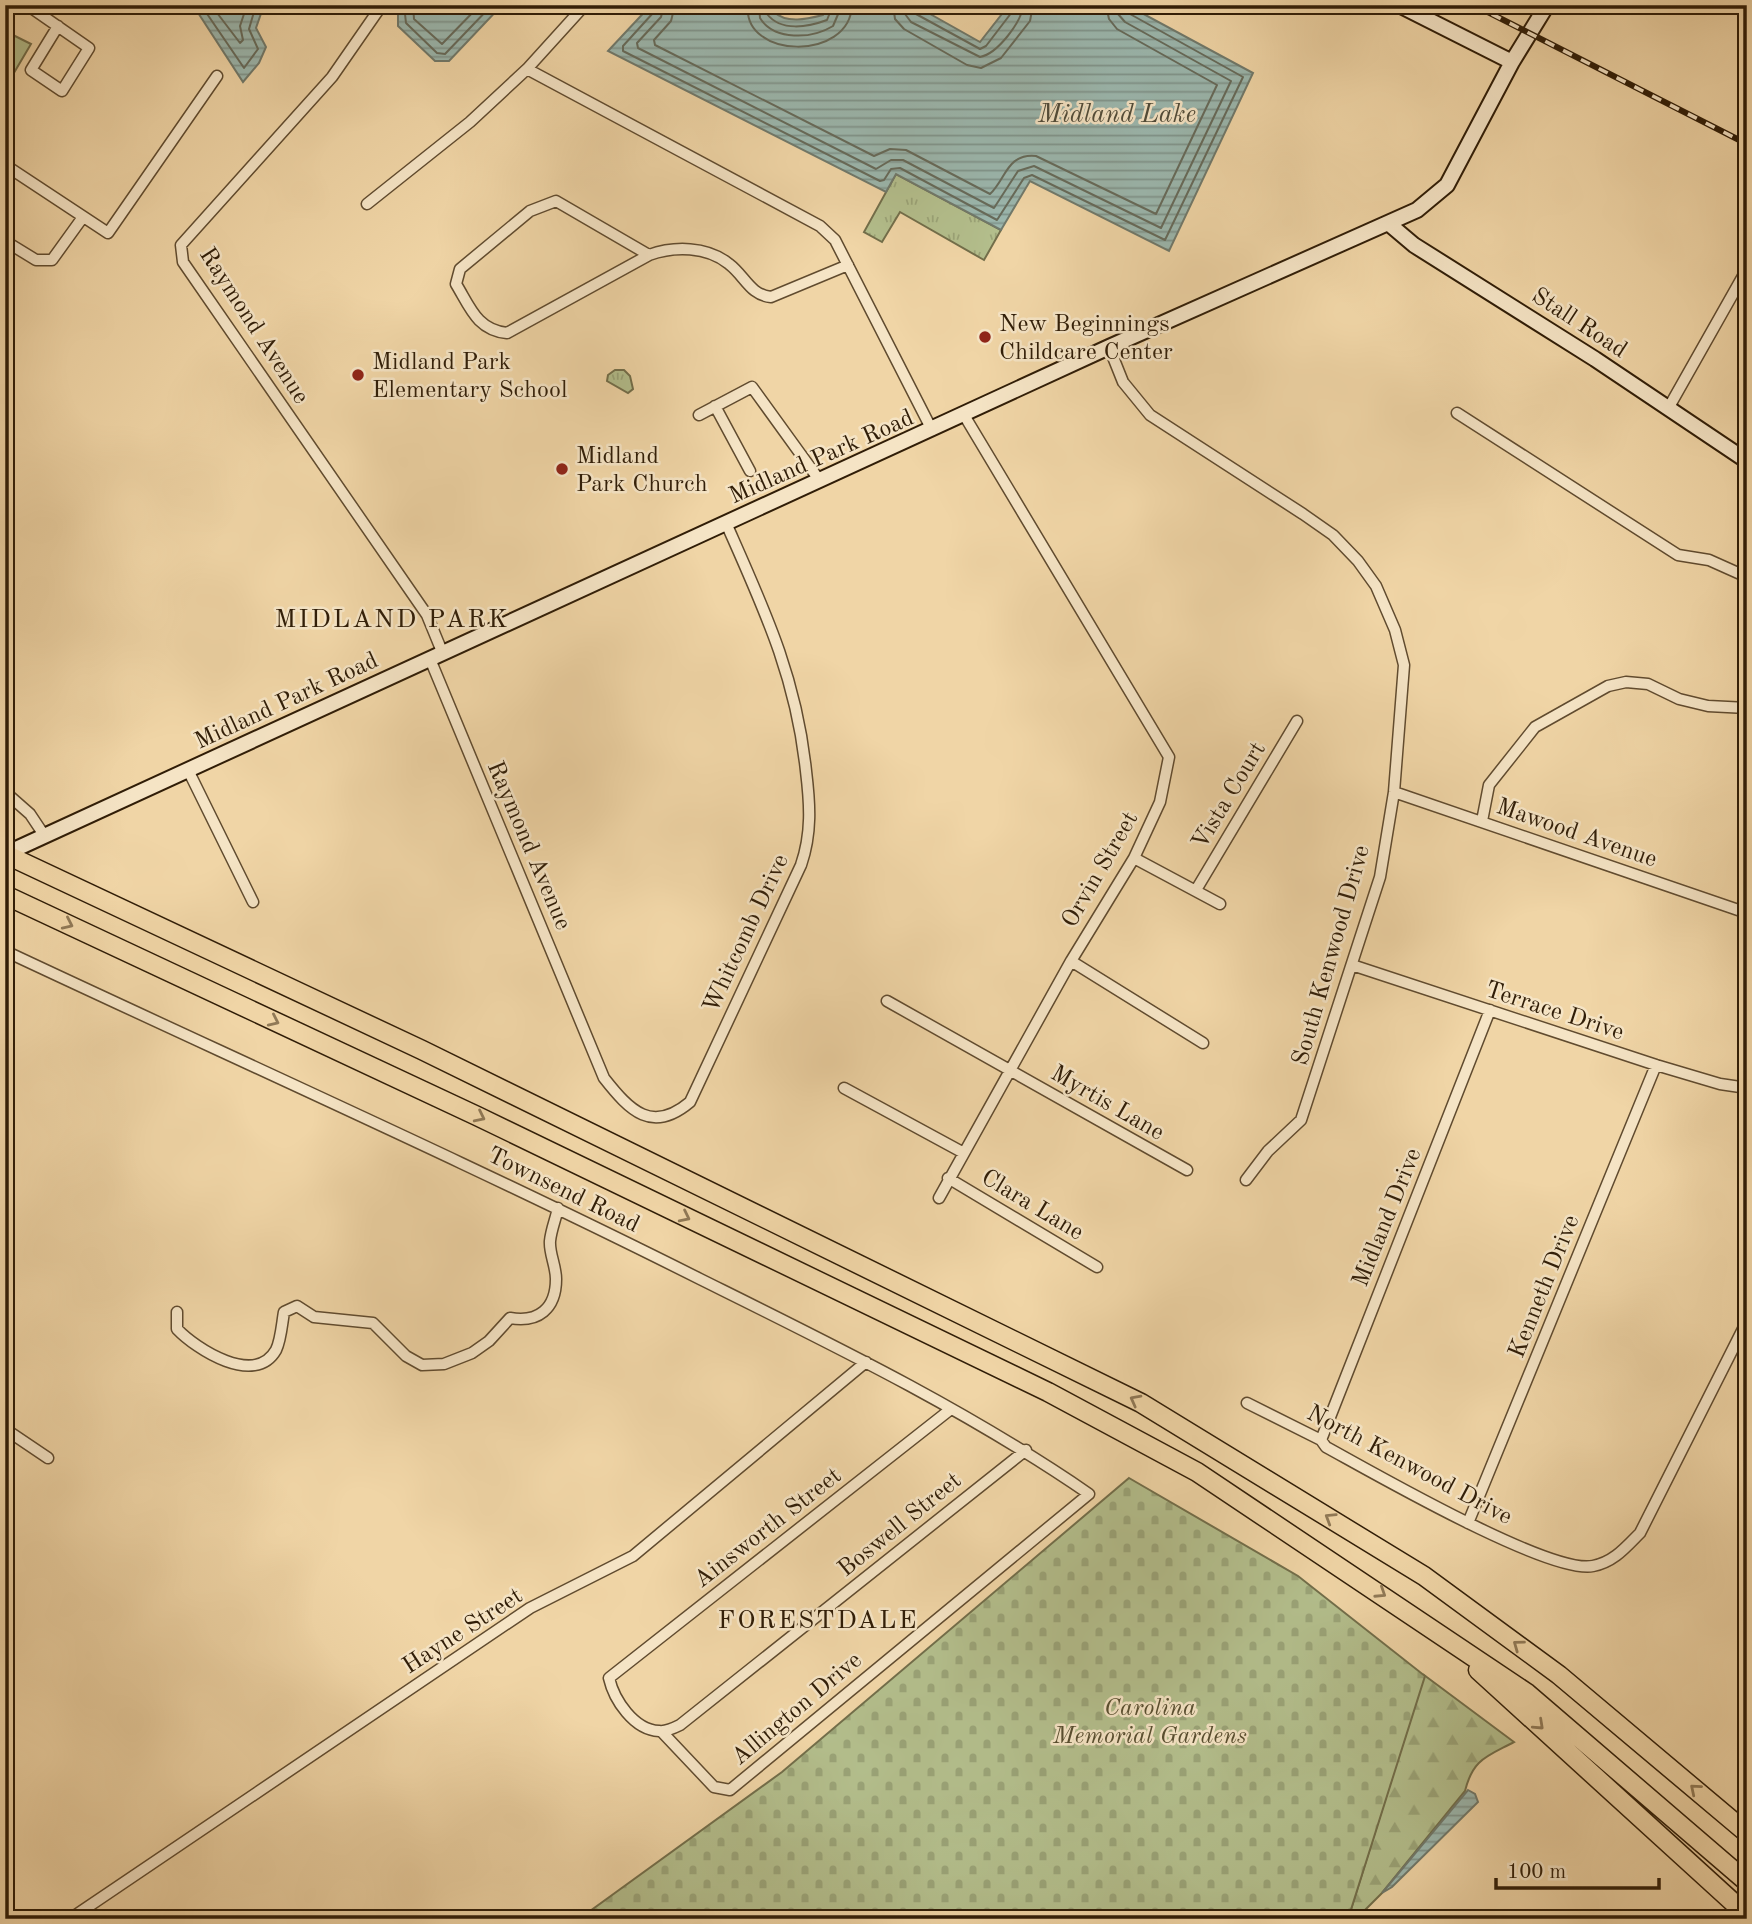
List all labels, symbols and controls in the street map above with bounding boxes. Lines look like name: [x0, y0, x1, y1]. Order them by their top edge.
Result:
water label: Midland Lake: [1037, 102, 1196, 128]
street label: Raymond Avenue: [194, 244, 313, 408]
street label: Stall Road: [1527, 284, 1631, 363]
place label: New Beginnings Childcare Center: [999, 313, 1173, 365]
marker: New Beginnings Childcare Center: [977, 329, 993, 345]
place label: Midland Park Elementary School: [372, 351, 567, 403]
marker: Midland Park Elementary School: [350, 367, 366, 383]
street label: Midland Park Road: [726, 406, 918, 509]
place label: Midland Park Church: [576, 445, 707, 497]
marker: Midland Park Church: [554, 461, 570, 477]
district label: MIDLAND PARK: [274, 607, 510, 633]
street label: Midland Park Road: [191, 649, 382, 755]
street label: Vista Court: [1188, 738, 1271, 854]
street label: Raymond Avenue: [482, 758, 575, 934]
street label: Mawood Avenue: [1493, 795, 1660, 873]
street label: Orvin Street: [1058, 808, 1143, 932]
street label: South Kenwood Drive: [1289, 843, 1375, 1068]
street label: Whitcomb Drive: [700, 851, 794, 1017]
one-way arrow: [61, 916, 73, 930]
street label: Terrace Drive: [1482, 978, 1627, 1046]
one-way arrow: [267, 1013, 279, 1027]
street label: Myrtis Lane: [1046, 1062, 1168, 1146]
one-way arrow: [473, 1109, 485, 1123]
street label: Townsend Road: [483, 1144, 643, 1238]
street label: Midland Drive: [1349, 1145, 1427, 1291]
street label: Clara Lane: [977, 1166, 1087, 1246]
one-way arrow: [678, 1209, 690, 1223]
street label: Kenneth Drive: [1505, 1212, 1584, 1362]
one-way arrow: [1130, 1395, 1143, 1408]
street label: North Kenwood Drive: [1302, 1401, 1516, 1530]
street label: Ainsworth Street: [690, 1464, 846, 1593]
street label: Boswell Street: [834, 1469, 966, 1582]
one-way arrow: [1325, 1513, 1338, 1526]
street label: Hayne Street: [399, 1584, 527, 1679]
one-way arrow: [1373, 1585, 1386, 1597]
district label: FORESTDALE: [718, 1608, 918, 1634]
one-way arrow: [1513, 1641, 1526, 1654]
street label: Allington Drive: [728, 1648, 867, 1771]
park label: Carolina Memorial Gardens: [1052, 1697, 1247, 1749]
one-way arrow: [1531, 1716, 1544, 1729]
one-way arrow: [1690, 1785, 1703, 1797]
scale bar: [1496, 1847, 1659, 1891]
text: 100 m: [1507, 1862, 1566, 1883]

